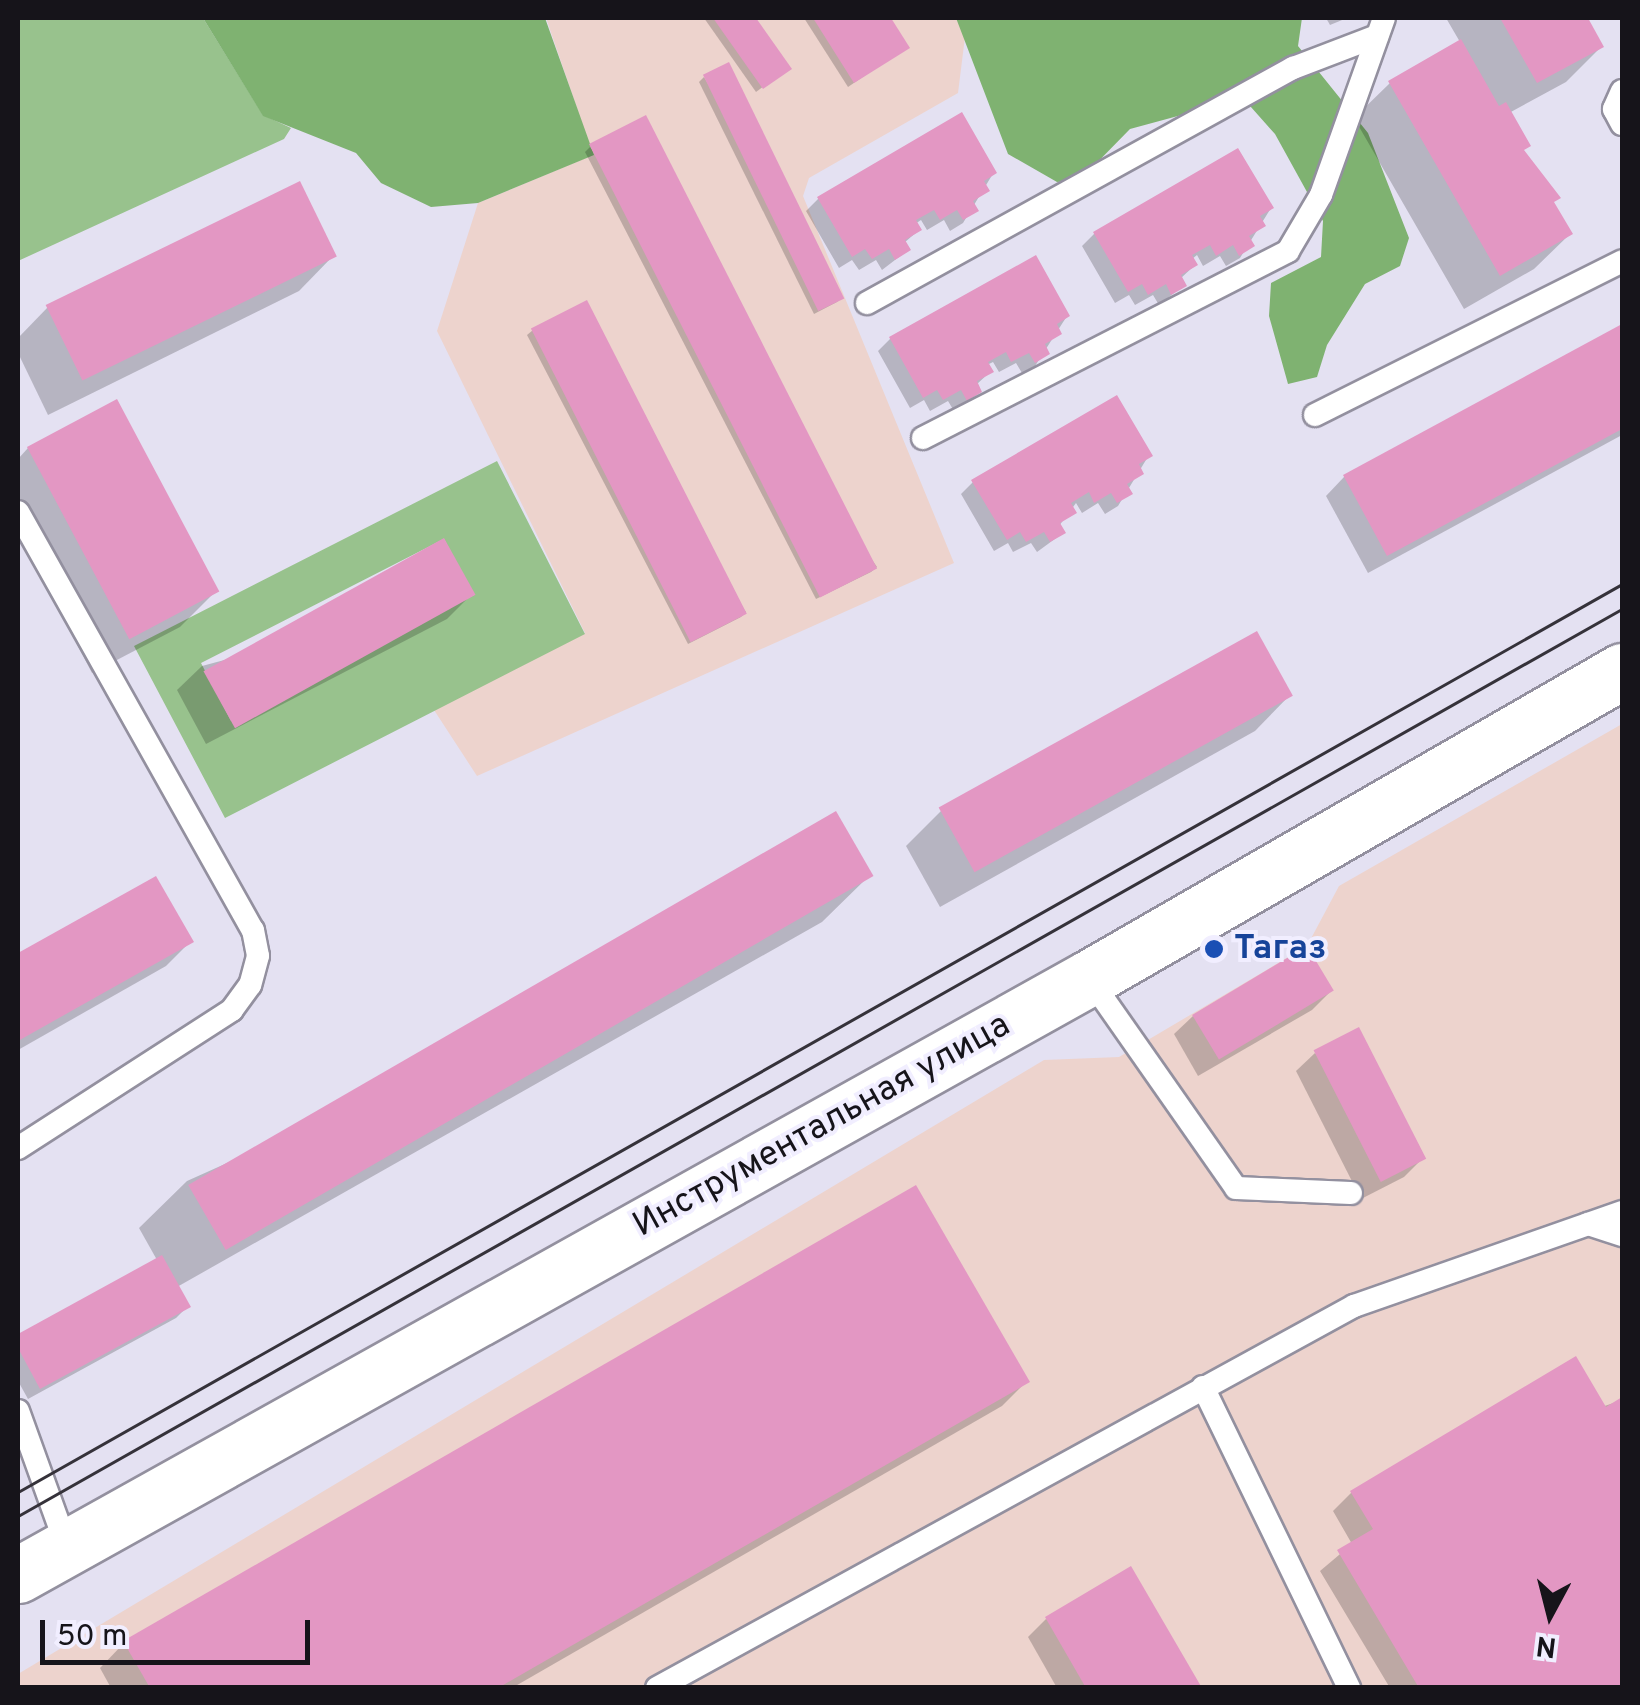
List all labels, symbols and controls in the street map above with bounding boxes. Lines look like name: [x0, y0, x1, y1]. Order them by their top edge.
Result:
place label: Тагаз: [1234, 928, 1327, 970]
marker: Тагаз: [1203, 938, 1225, 960]
street label: Инструментальная улица: [626, 1005, 1018, 1247]
north arrow: [1500, 1565, 1600, 1665]
scale bar: [45, 1600, 315, 1662]
text: 50 m: [57, 1619, 127, 1656]
text: N: [1534, 1626, 1559, 1664]

